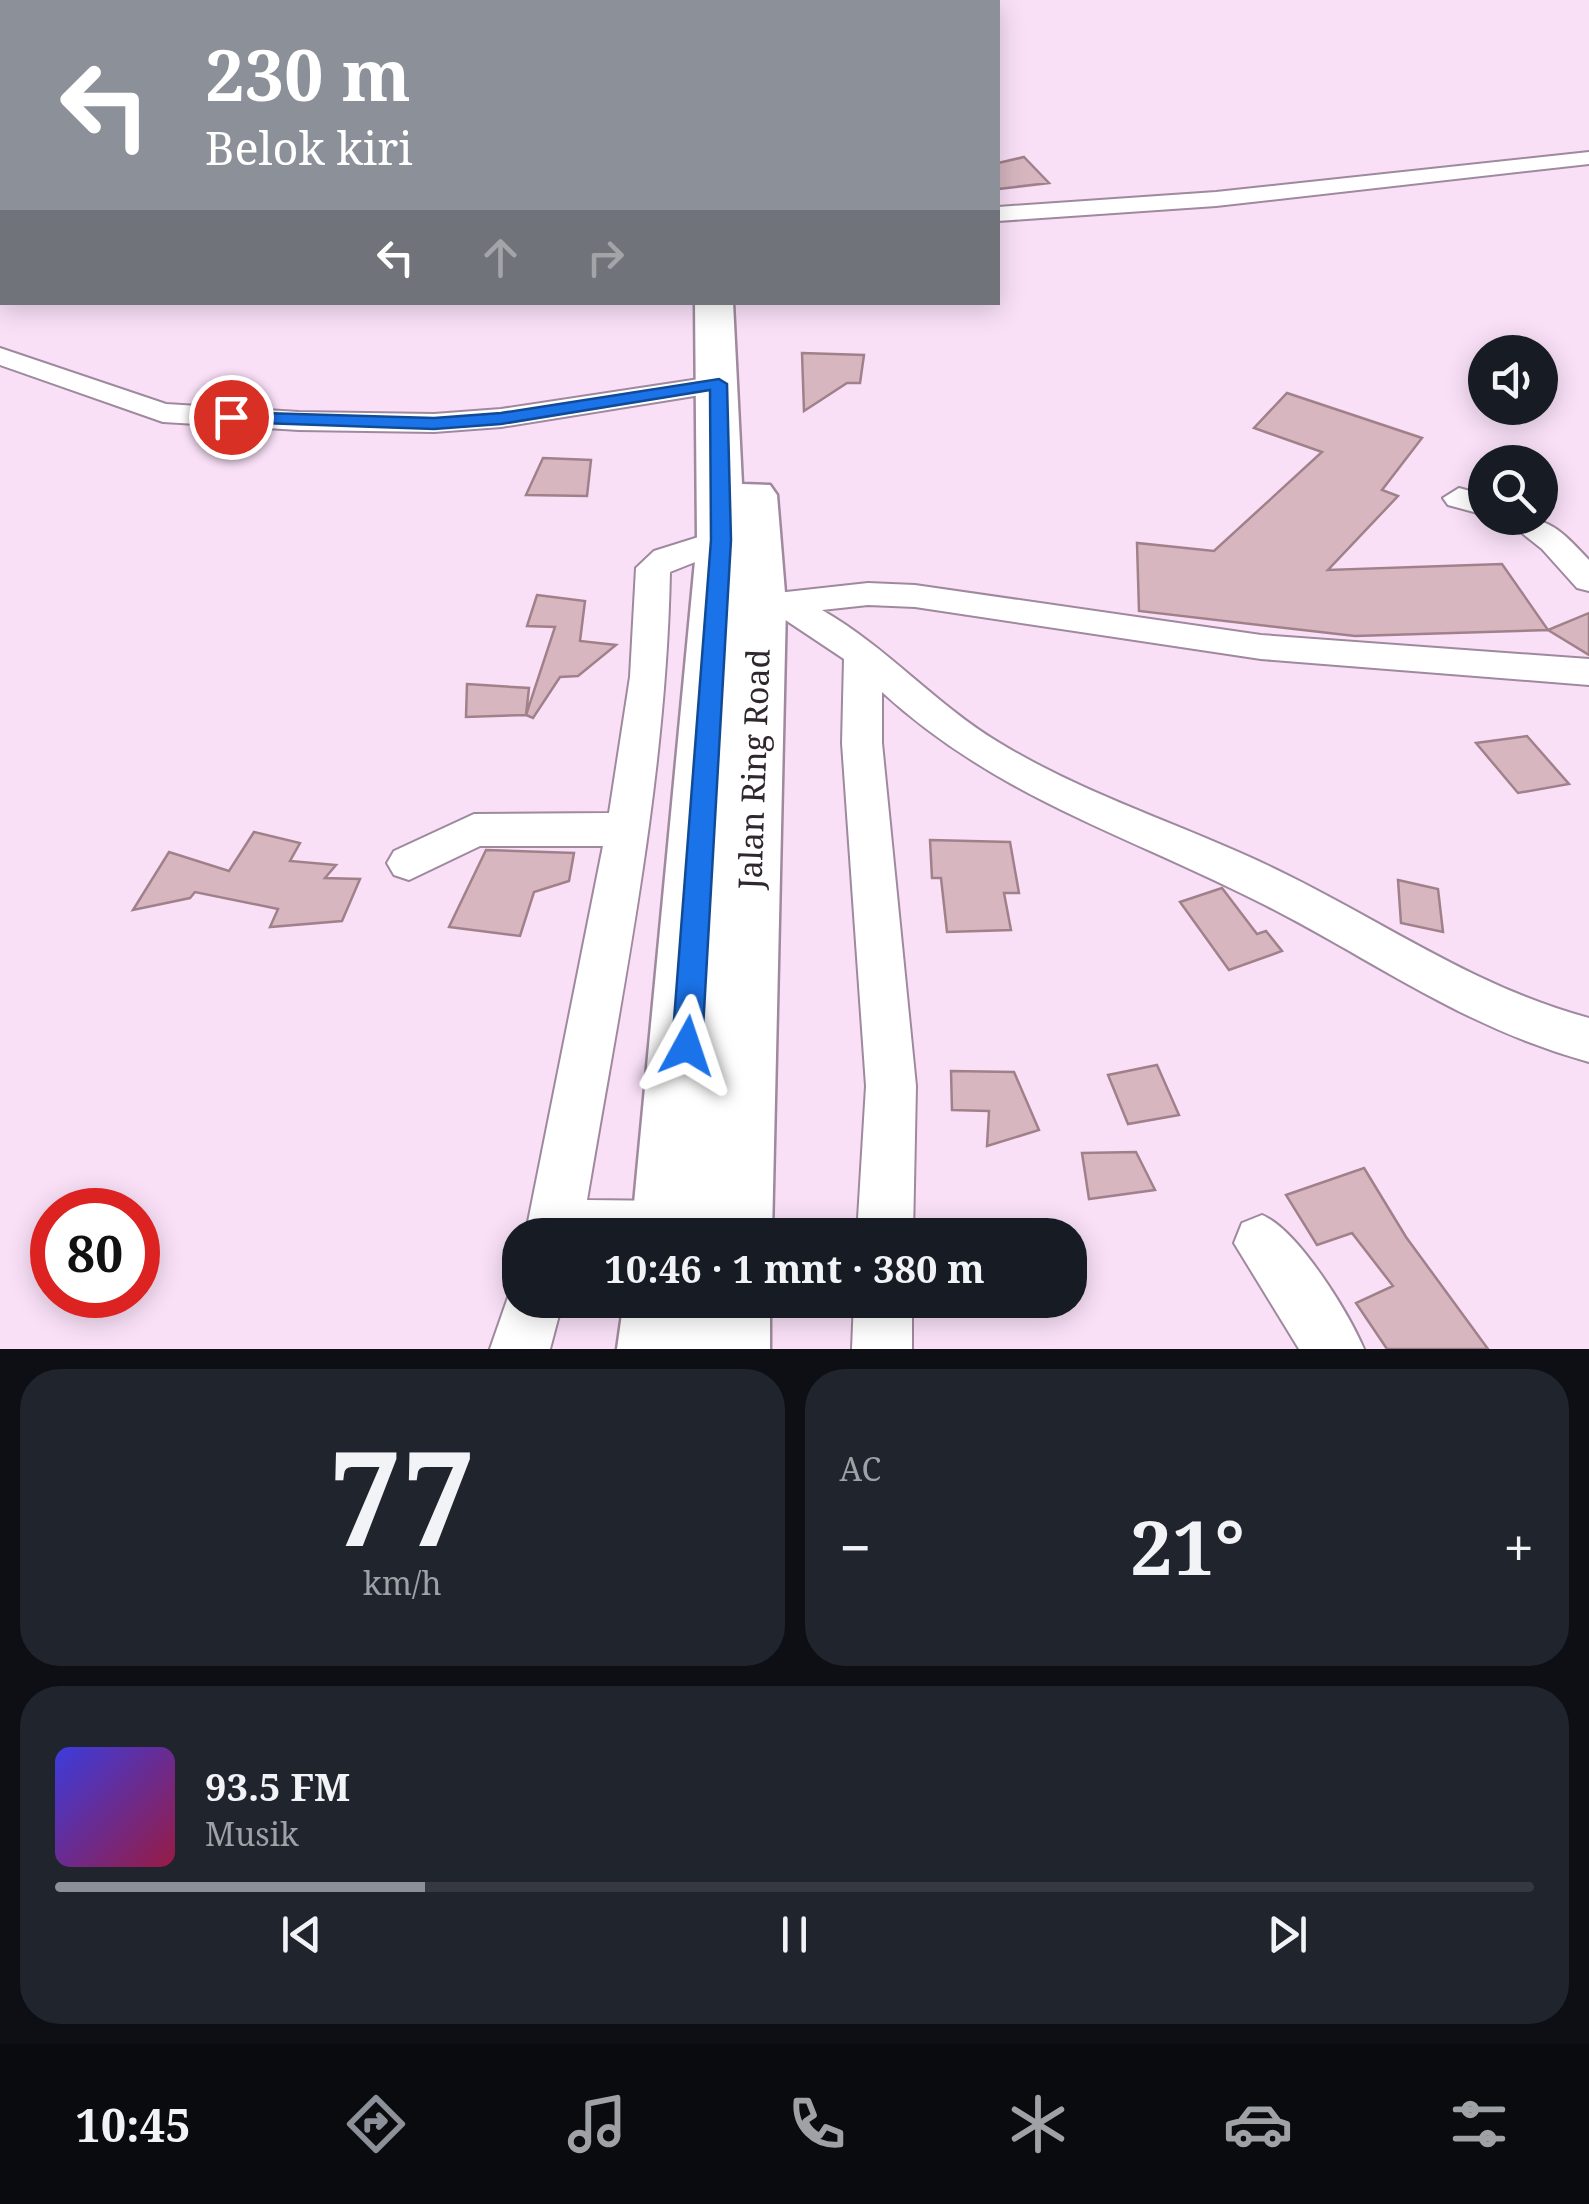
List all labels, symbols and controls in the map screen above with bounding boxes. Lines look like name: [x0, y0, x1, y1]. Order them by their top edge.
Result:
text: 230 m: [205, 26, 411, 122]
icon: left: [40, 40, 170, 170]
text: Belok kiri: [205, 117, 413, 178]
icon: left: [368, 230, 423, 285]
icon: ahead: [473, 230, 528, 285]
icon: right: [578, 230, 633, 285]
map controls: [1468, 335, 1558, 535]
button: sound: [1468, 335, 1558, 425]
pin: [189, 375, 274, 460]
icon: arrive: [204, 390, 259, 445]
button: search: [1468, 445, 1558, 535]
street label: Jalan Ring Road: [727, 648, 779, 891]
position arrow: [635, 994, 739, 1098]
speed limit sign: 80: [30, 1188, 160, 1318]
text: 10:46 · 1 mnt · 380 m: [604, 1242, 985, 1294]
text: 77: [329, 1407, 476, 1584]
text: AC: [840, 1447, 881, 1490]
text: 21°: [1130, 1495, 1245, 1597]
text: −: [840, 1509, 871, 1584]
text: +: [1503, 1509, 1534, 1584]
text: km/h: [363, 1561, 442, 1604]
text: 93.5 FM: [205, 1760, 350, 1812]
text: Musik: [205, 1812, 299, 1855]
icon: previous: [274, 1907, 329, 1962]
icon: pause: [767, 1907, 822, 1962]
icon: next: [1260, 1907, 1315, 1962]
icon: directions: [341, 2089, 411, 2159]
icon: music: [562, 2089, 632, 2159]
icon: phone: [782, 2089, 852, 2159]
icon: climate: [1003, 2089, 1073, 2159]
icon: car: [1223, 2089, 1293, 2159]
icon: filters: [1444, 2089, 1514, 2159]
text: 10:45: [75, 2094, 191, 2155]

